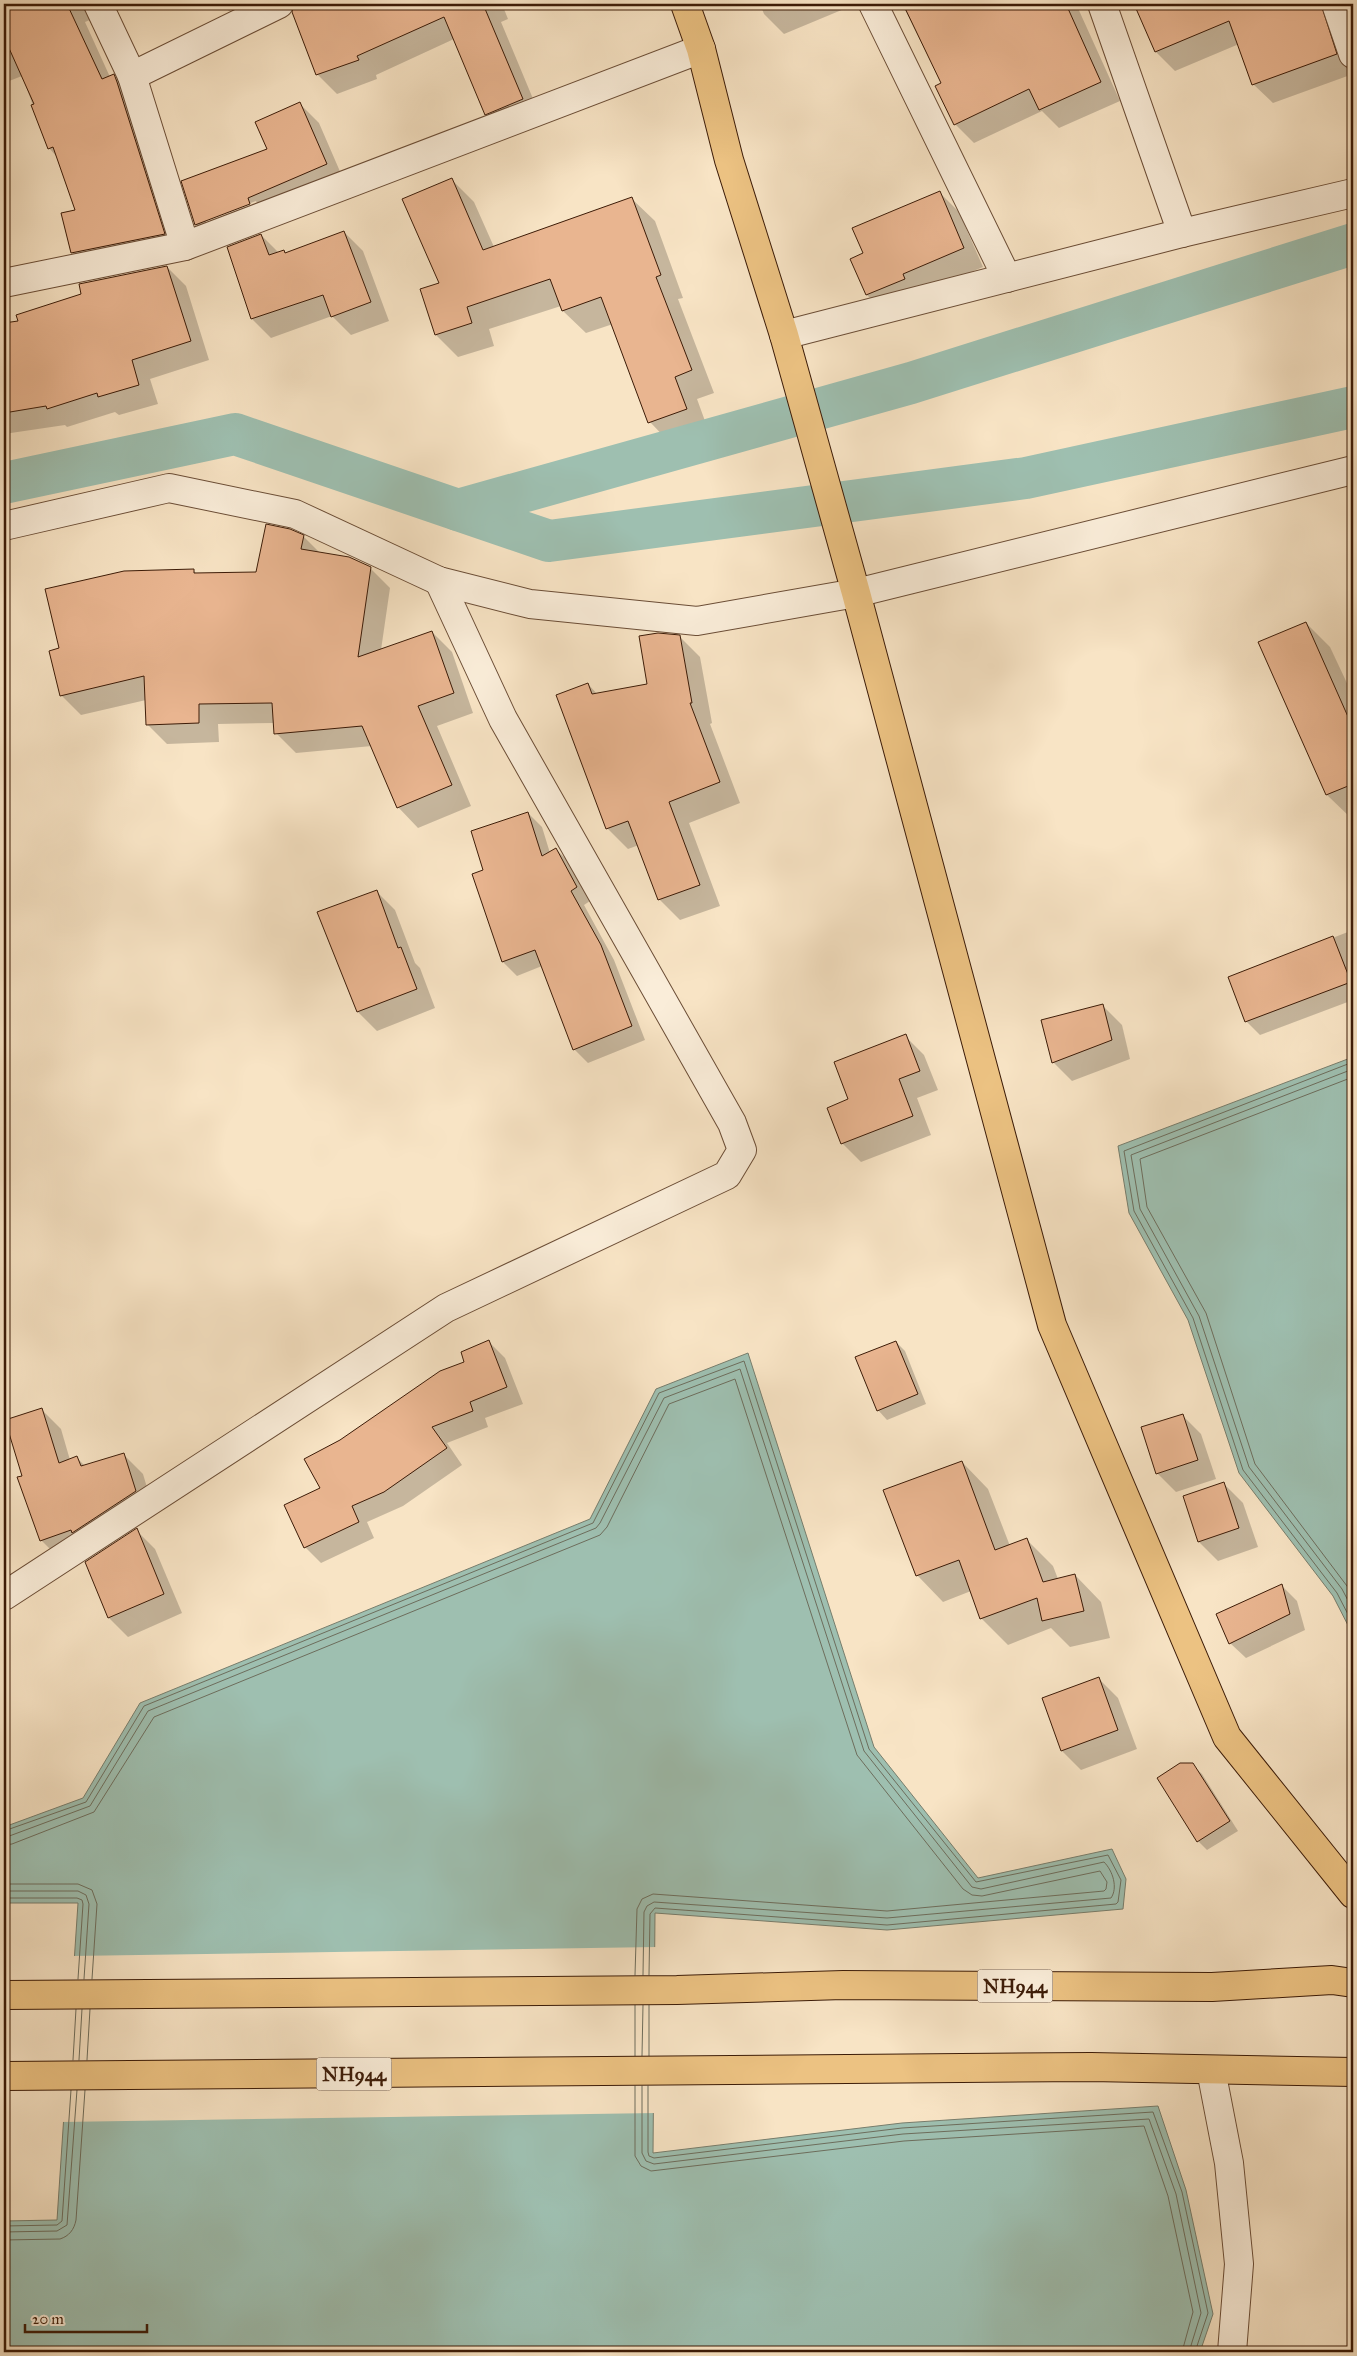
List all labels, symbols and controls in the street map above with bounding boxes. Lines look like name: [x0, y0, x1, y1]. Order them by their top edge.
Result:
road number: NH944: [978, 1970, 1052, 2002]
road number: NH944: [316, 2058, 392, 2090]
scale bar: [25, 2301, 148, 2333]
text: 20 m: [32, 2310, 64, 2328]

